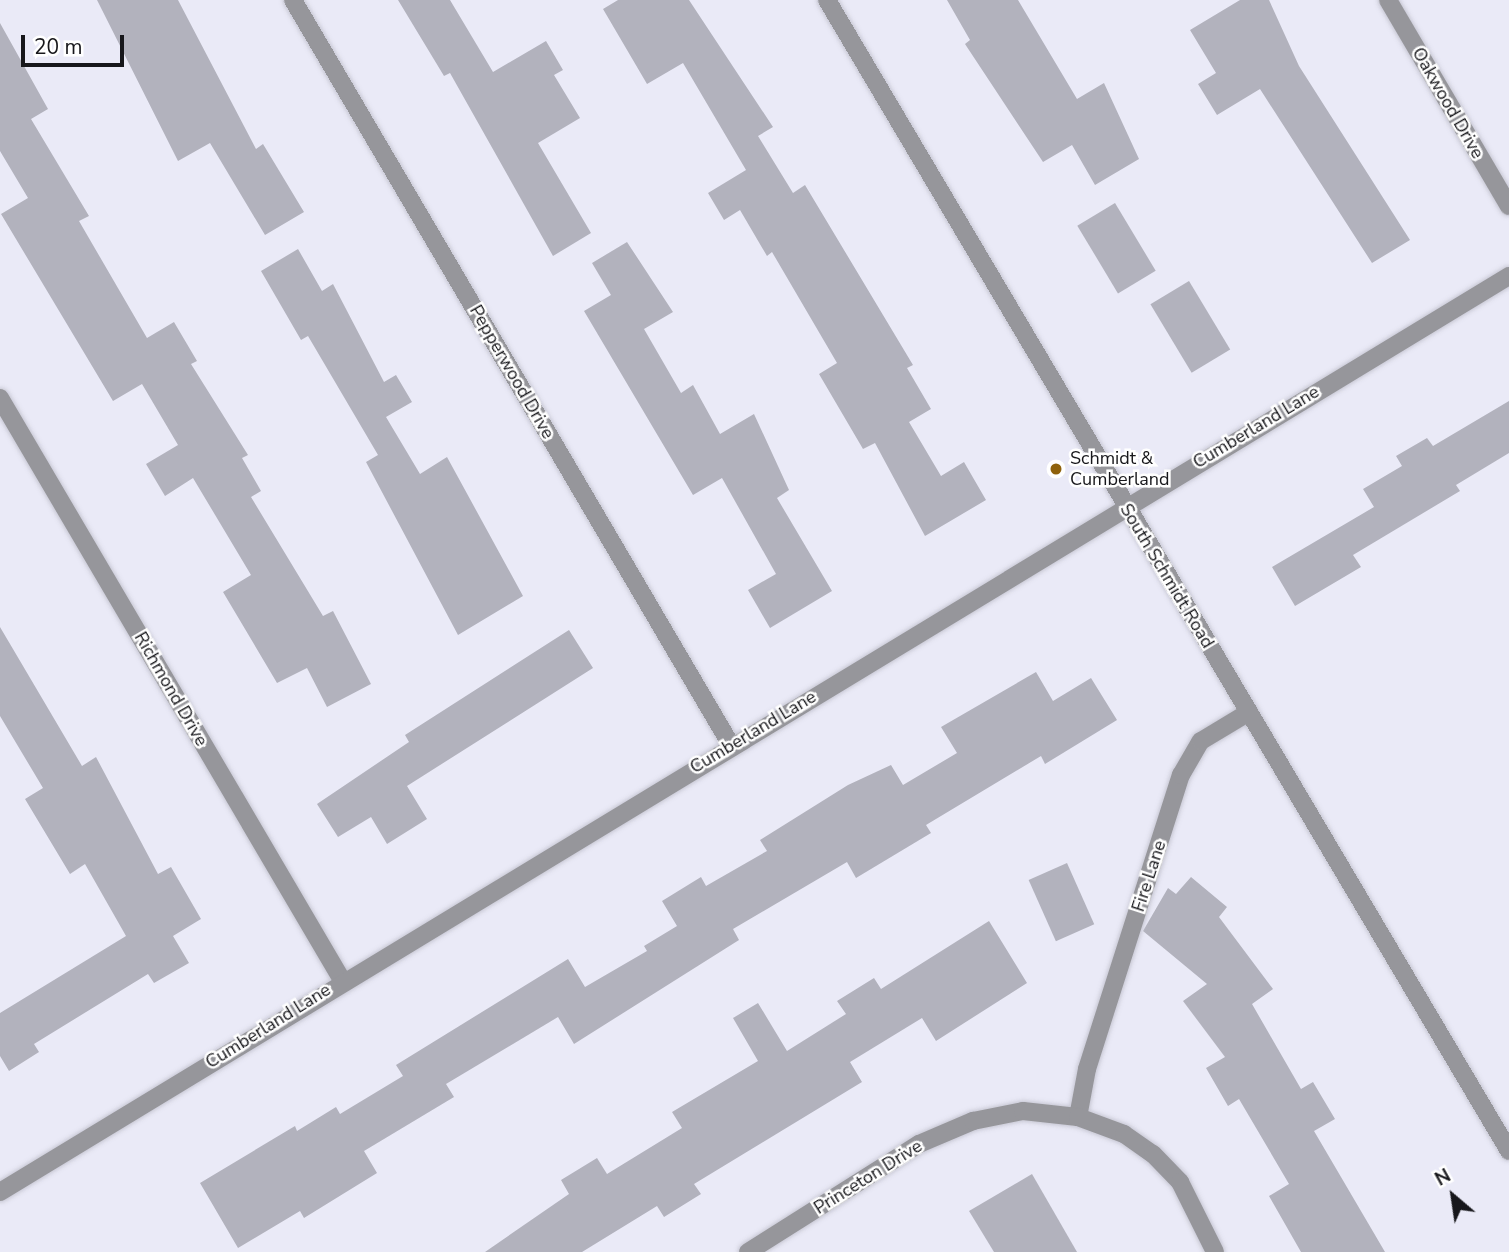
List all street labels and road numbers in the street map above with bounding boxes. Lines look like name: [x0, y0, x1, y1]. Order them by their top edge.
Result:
street label: Oakwood Drive: [1407, 44, 1489, 162]
street label: Pepperwood Drive: [465, 301, 559, 443]
street label: Cumberland Lane: [1189, 381, 1323, 473]
street label: South Schmidt Road: [1115, 500, 1219, 652]
street label: Richmond Drive: [130, 628, 212, 750]
street label: Cumberland Lane: [686, 686, 820, 778]
street label: Fire Lane: [1127, 838, 1171, 914]
street label: Cumberland Lane: [202, 979, 334, 1073]
street label: Princeton Drive: [810, 1135, 926, 1219]

